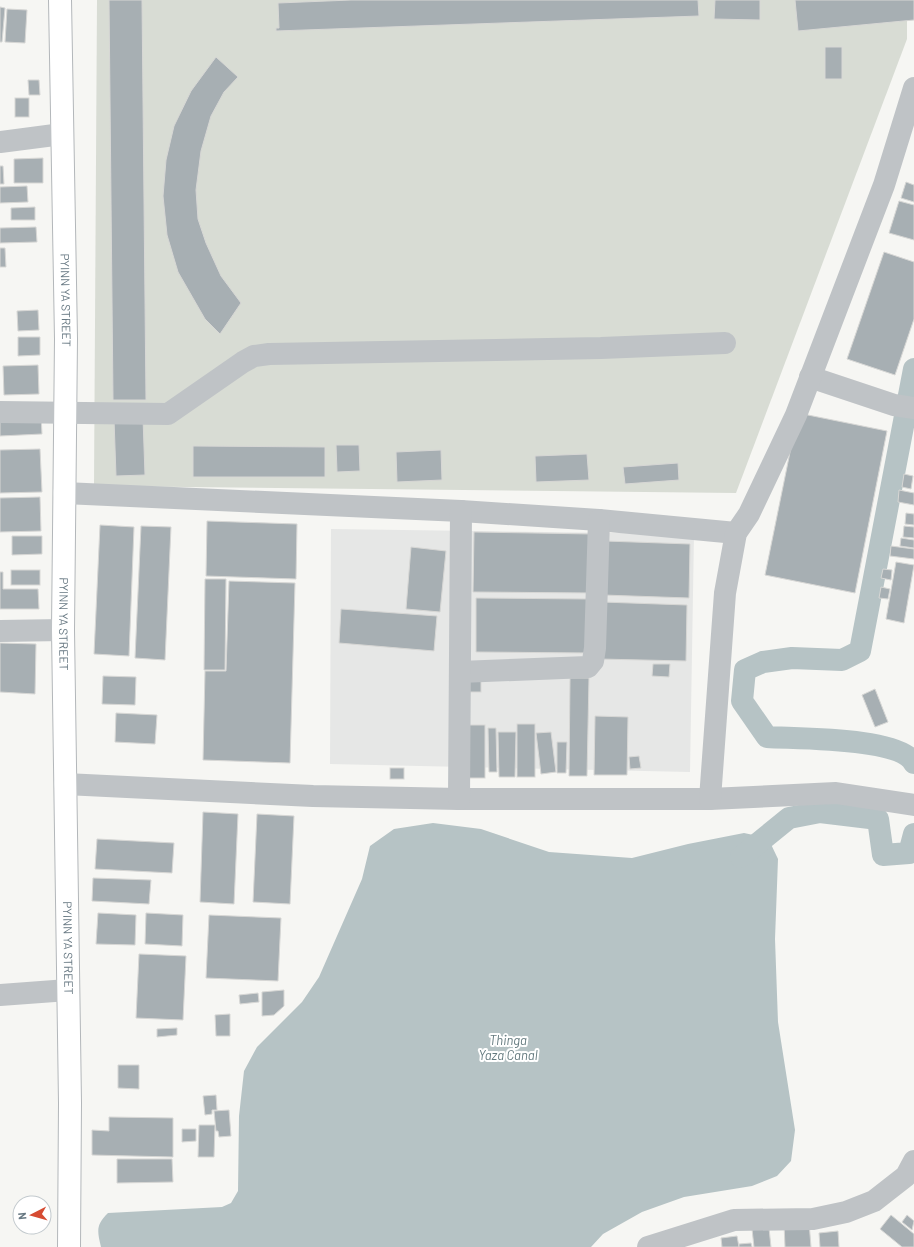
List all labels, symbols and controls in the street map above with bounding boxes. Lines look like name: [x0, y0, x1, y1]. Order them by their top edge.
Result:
street label: PYINN YA STREET: [58, 253, 74, 347]
street label: PYINN YA STREET: [57, 577, 72, 671]
street label: PYINN YA STREET: [61, 901, 76, 995]
water label: Thinga Yaza Canal: [478, 1032, 538, 1063]
north arrow: [12, 1195, 52, 1235]
text: N: [15, 1212, 28, 1220]

